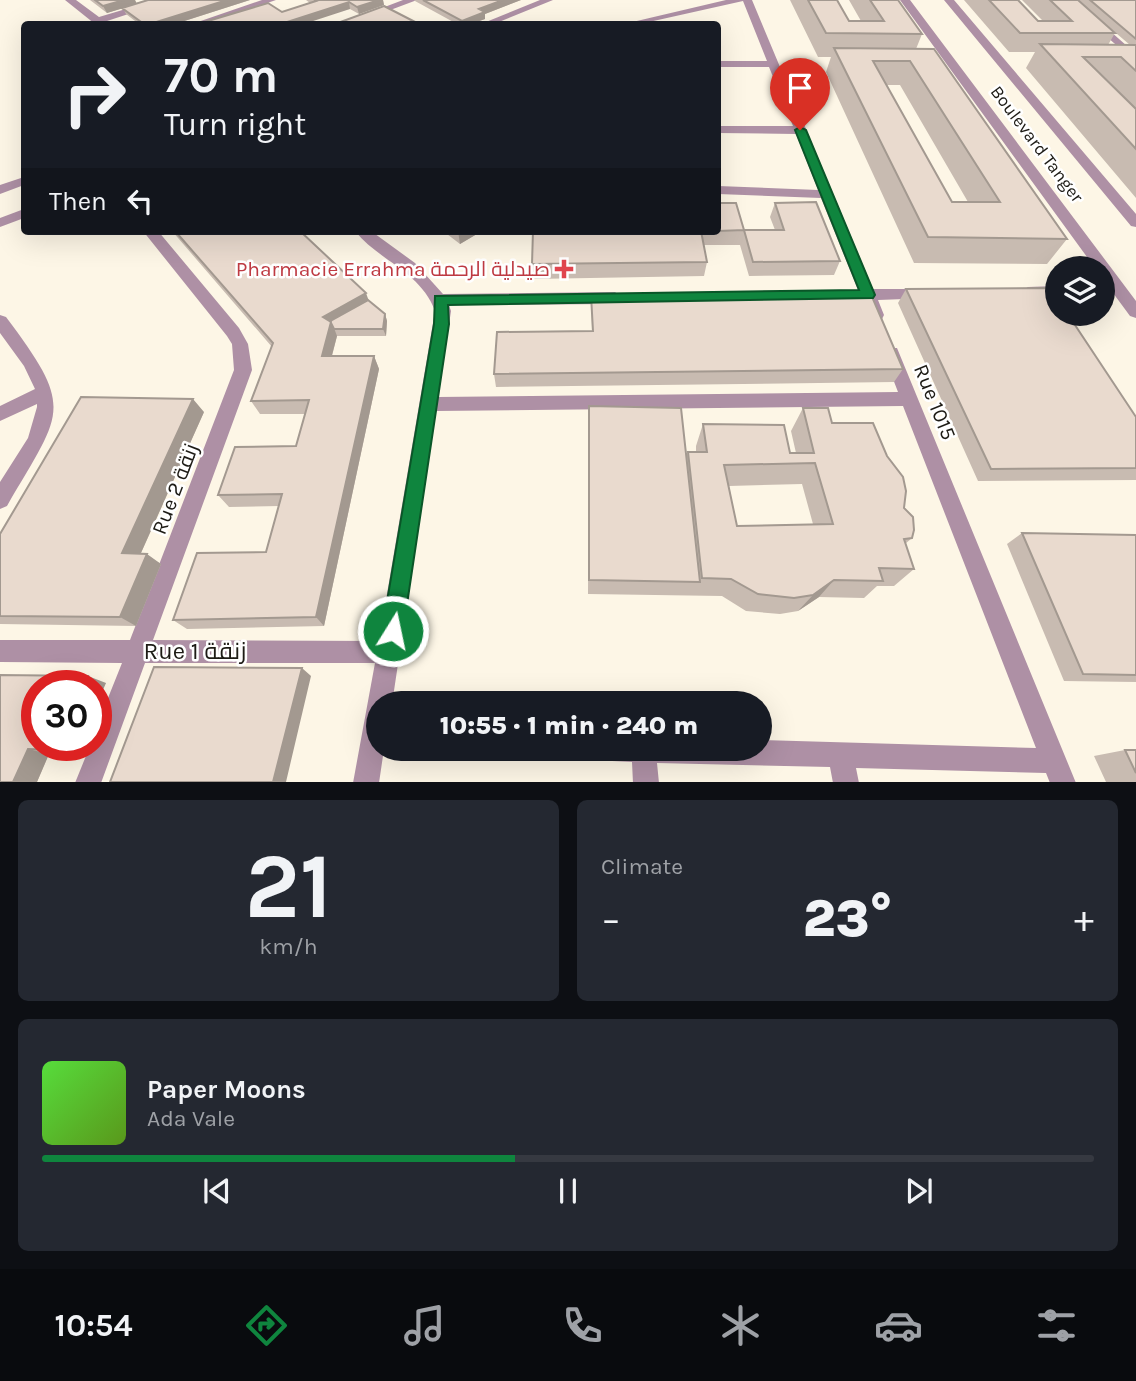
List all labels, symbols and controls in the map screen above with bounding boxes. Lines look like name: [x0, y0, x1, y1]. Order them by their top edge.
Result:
text: 70 m: [164, 47, 278, 104]
icon: right: [49, 49, 140, 140]
pin: [770, 58, 830, 130]
icon: arrive: [781, 69, 819, 107]
street label: Boulevard Tanger: [986, 81, 1088, 207]
text: Turn right: [164, 106, 306, 143]
icon: left: [121, 182, 159, 220]
text: Then: [49, 186, 107, 217]
map controls: [1045, 256, 1115, 326]
button: layers: [1045, 256, 1115, 326]
place label: Pharmacie Errahma صيدلية الرحمة: [236, 257, 550, 281]
marker: Pharmacie Errahma صيدلية الرحمة: [556, 261, 572, 277]
street label: Rue 1015: [909, 361, 961, 443]
street label: Rue 2 زنقة: [147, 440, 203, 538]
position arrow: [356, 594, 430, 668]
street label: Rue 1 زنقة: [144, 637, 246, 665]
speed limit sign: 30: [21, 670, 112, 761]
text: 10:55 · 1 min · 240 m: [440, 710, 698, 741]
text: 21: [245, 834, 332, 940]
text: Climate: [601, 853, 683, 880]
text: 23°: [803, 888, 892, 949]
text: −: [601, 897, 621, 942]
text: +: [1074, 897, 1094, 942]
text: km/h: [259, 933, 318, 960]
text: Paper Moons: [147, 1074, 306, 1105]
text: Ada Vale: [147, 1105, 235, 1132]
icon: previous: [198, 1172, 236, 1210]
icon: pause: [549, 1172, 587, 1210]
icon: next: [900, 1172, 938, 1210]
icon: directions: [242, 1301, 291, 1350]
icon: music: [400, 1301, 449, 1350]
icon: phone: [558, 1301, 607, 1350]
icon: climate: [716, 1301, 765, 1350]
icon: car: [874, 1301, 923, 1350]
icon: filters: [1032, 1301, 1081, 1350]
text: 10:54: [55, 1307, 133, 1344]

